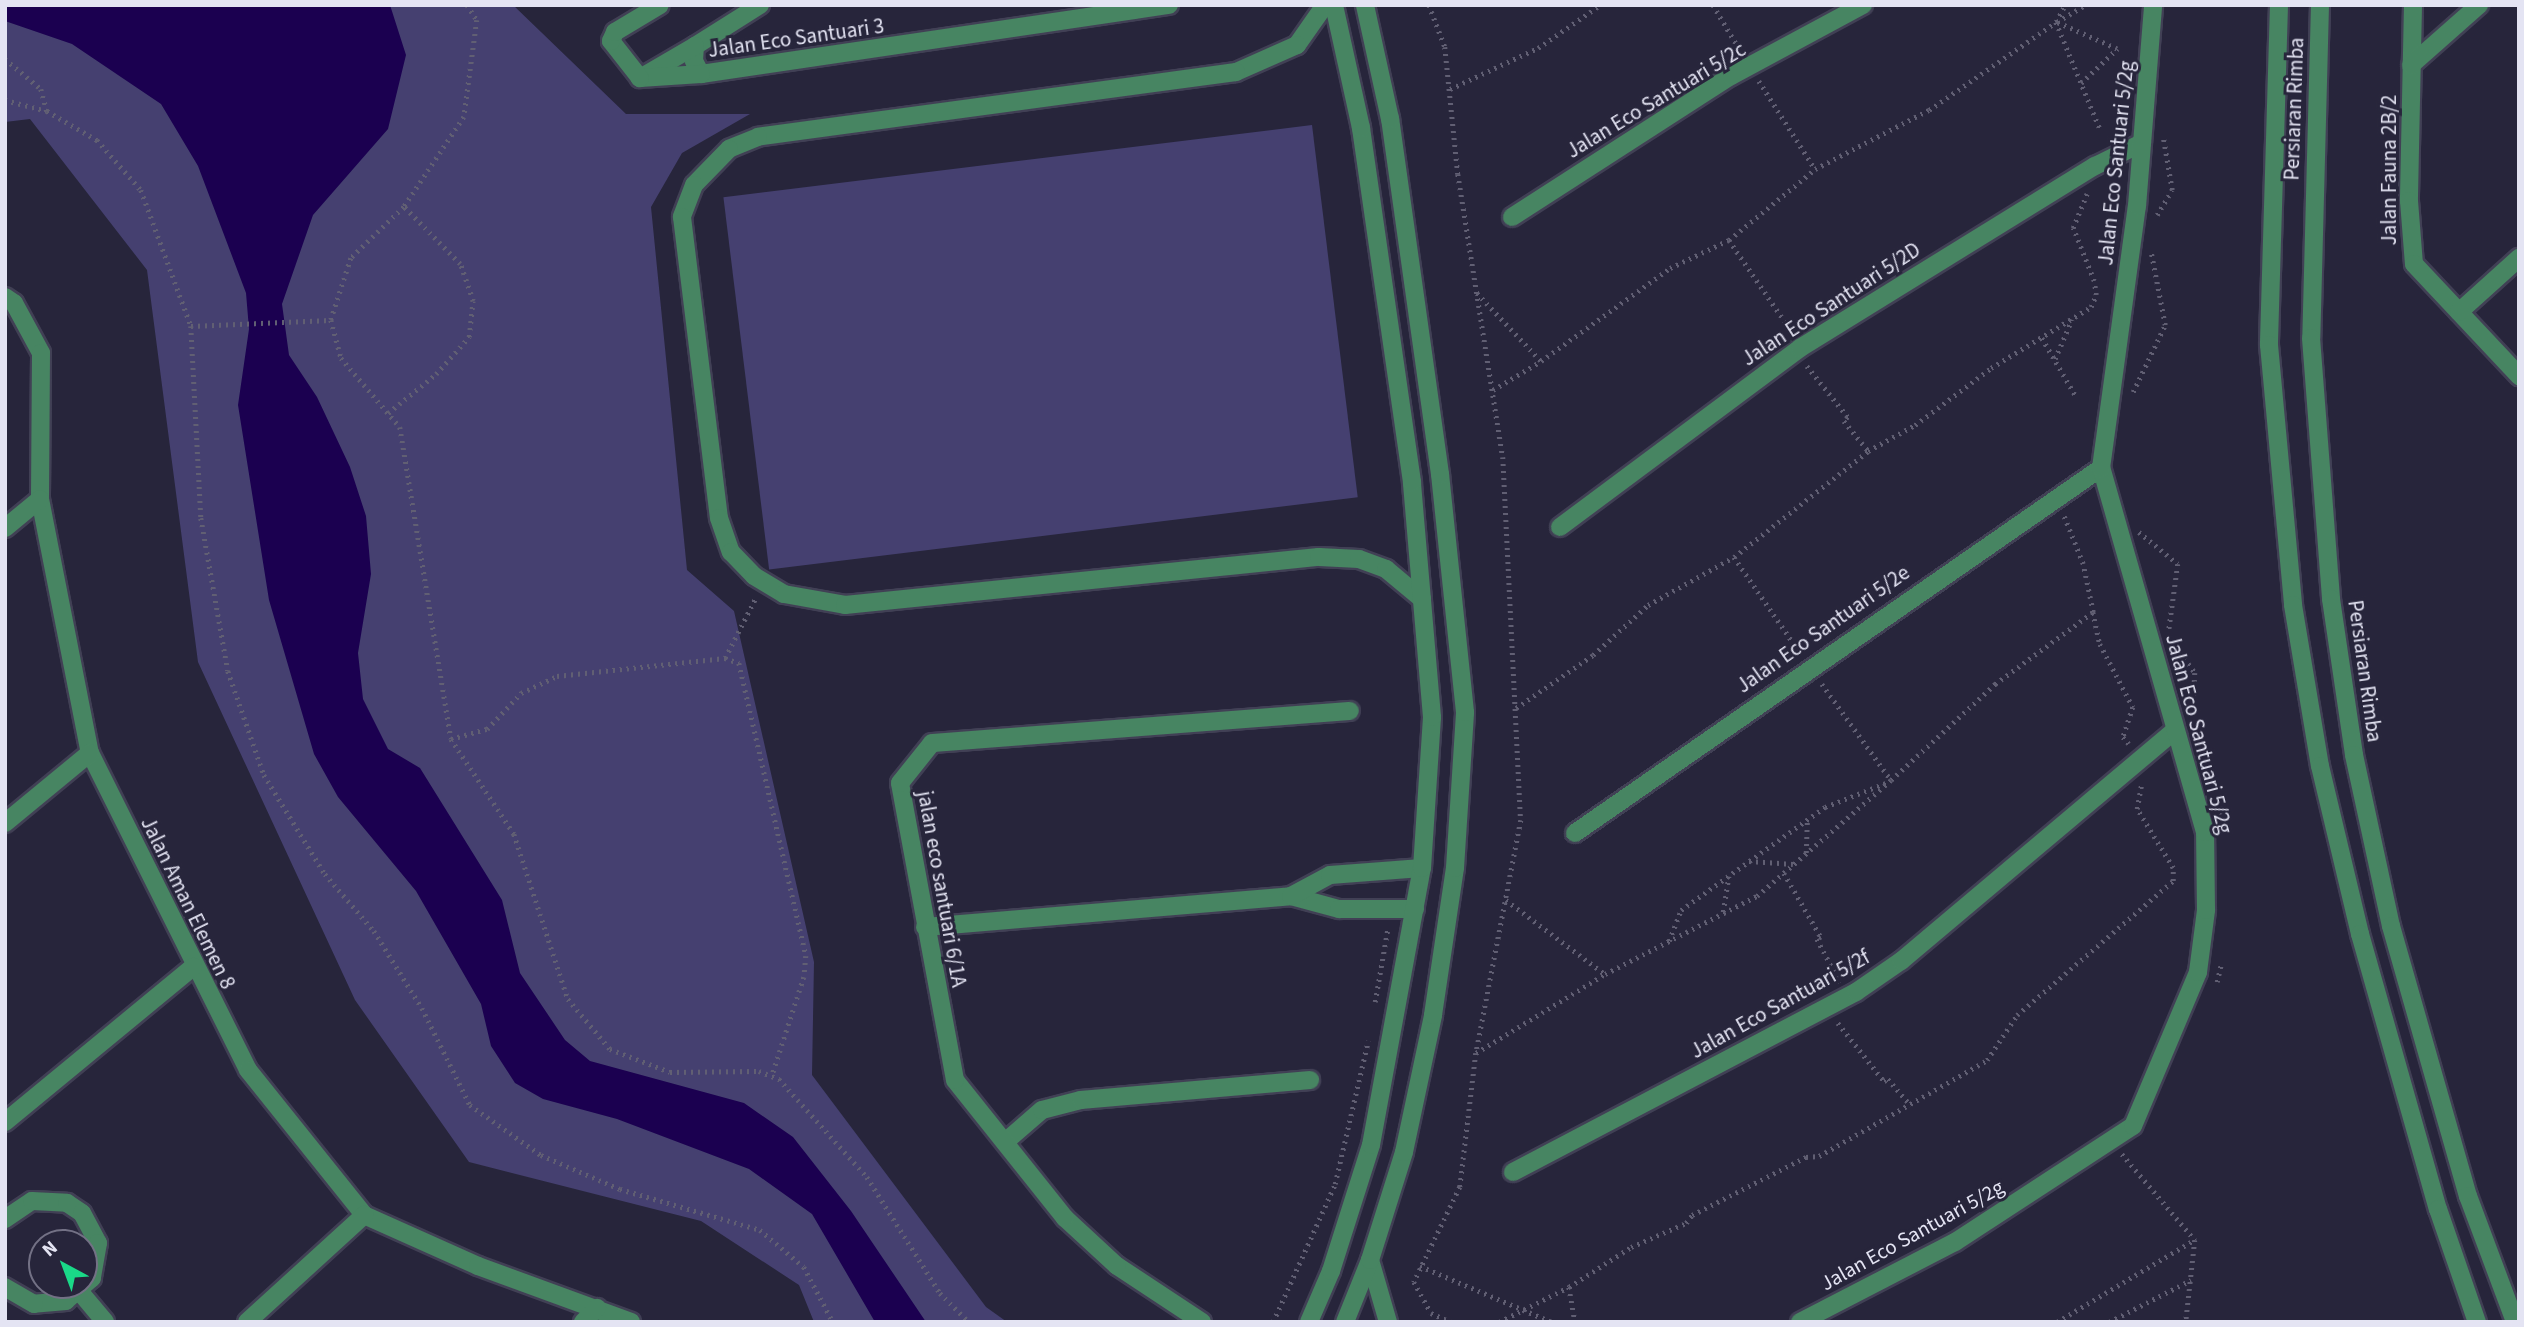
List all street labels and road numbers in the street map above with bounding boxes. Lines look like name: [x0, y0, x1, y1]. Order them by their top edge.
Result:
street label: Jalan Eco Santuari 3: [706, 13, 886, 63]
street label: Jalan Eco Santuari 5/2c: [1562, 36, 1750, 164]
street label: Persiaran Rimba: [2279, 37, 2309, 181]
street label: Jalan Eco Santuari 5/2g: [2093, 59, 2139, 267]
street label: Jalan Fauna 2B/2: [2376, 95, 2402, 245]
street label: Jalan Eco Santuari 5/2D: [1737, 237, 1925, 371]
street label: Jalan Eco Santuari 5/2e: [1732, 560, 1914, 698]
street label: Persiaran Rimba: [2343, 598, 2387, 744]
street label: Jalan Eco Santuari 5/2g: [2160, 631, 2238, 837]
street label: jalan eco santuari 6/1A: [912, 789, 972, 989]
street label: Jalan Aman Elemen 8: [135, 813, 241, 993]
street label: Jalan Eco Santuari 5/2f: [1686, 944, 1874, 1064]
street label: Jalan Eco Santuari 5/2g: [1816, 1174, 2008, 1296]

